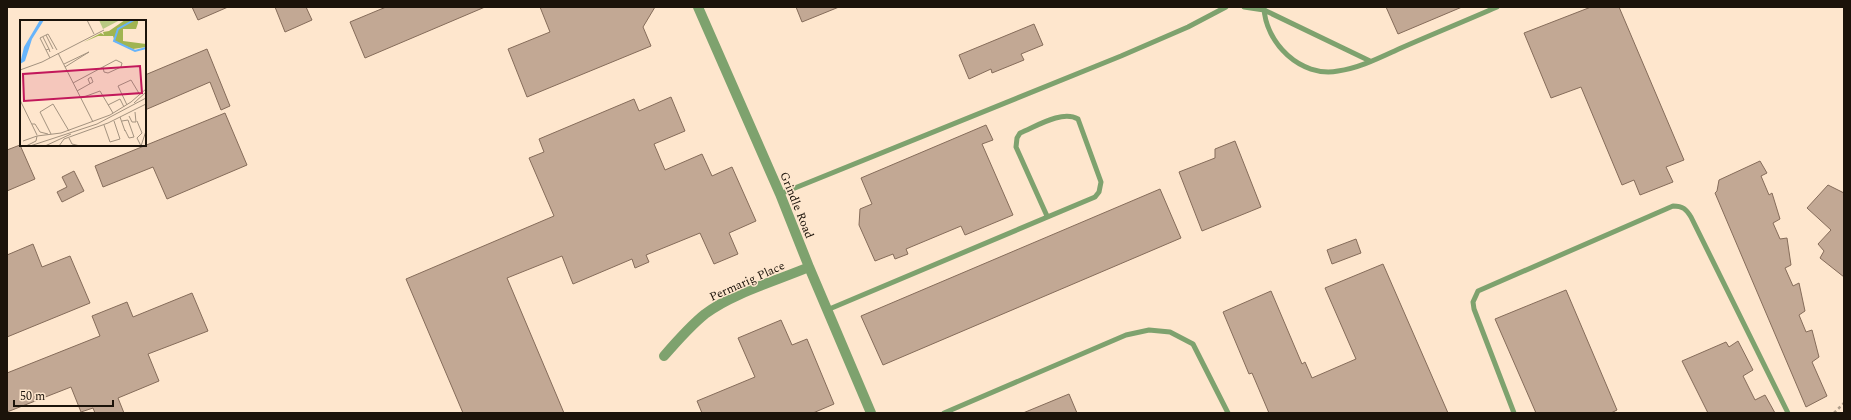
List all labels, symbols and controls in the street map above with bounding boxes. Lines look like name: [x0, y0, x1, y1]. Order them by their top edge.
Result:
inset map: [20, 20, 146, 146]
street label: Grindle Road: [774, 169, 819, 242]
street label: Permarig Place: [706, 256, 788, 307]
scale bar: [14, 382, 113, 408]
text: 50 m: [20, 387, 45, 406]

